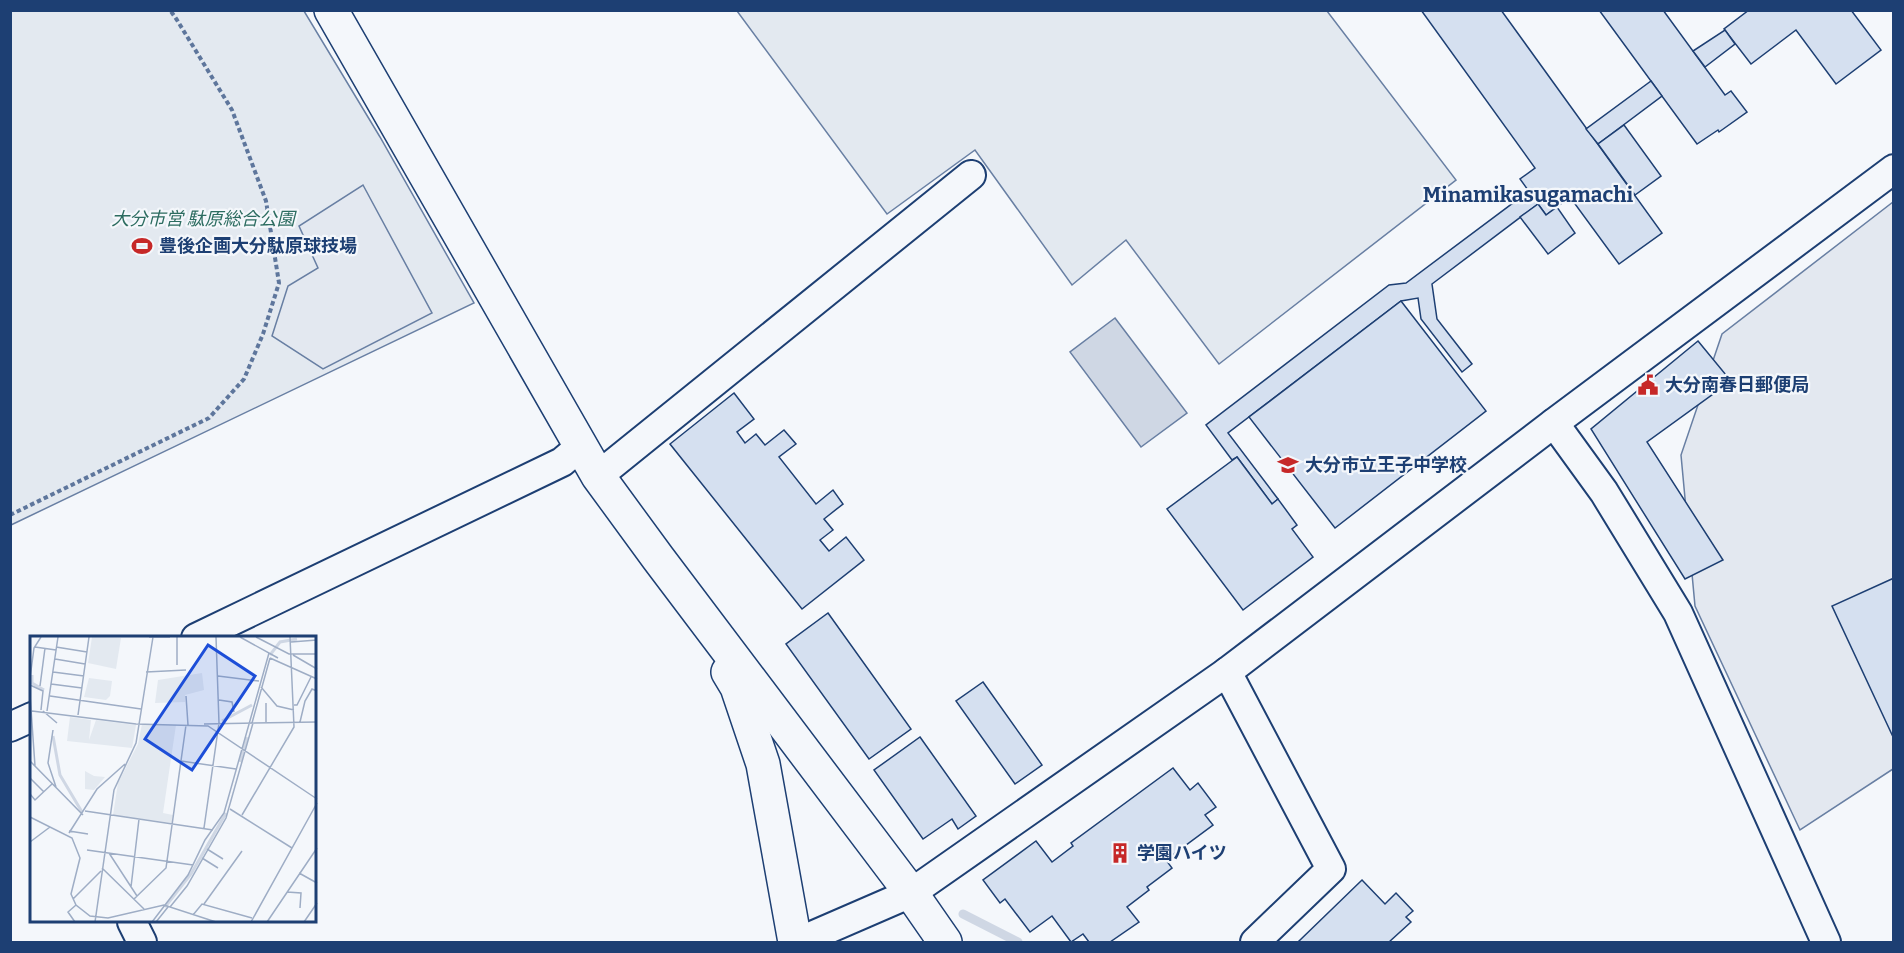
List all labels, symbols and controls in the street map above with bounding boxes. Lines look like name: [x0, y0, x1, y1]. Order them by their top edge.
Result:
district label: Minamikasugamachi: [1423, 182, 1634, 208]
park label: 大分市営 駄原総合公園: [111, 208, 298, 230]
sports icon: 豊後企画大分駄原球技場: [130, 234, 154, 258]
place label: 豊後企画大分駄原球技場: [159, 235, 357, 257]
public building icon: 大分南春日郵便局: [1636, 373, 1660, 397]
place label: 大分南春日郵便局: [1665, 374, 1809, 396]
school or university icon: 大分市立王子中学校: [1276, 453, 1300, 477]
place label: 大分市立王子中学校: [1305, 454, 1467, 476]
inset map: [30, 636, 316, 923]
building icon: 学園ハイツ: [1108, 841, 1132, 865]
place label: 学園ハイツ: [1137, 842, 1227, 864]

